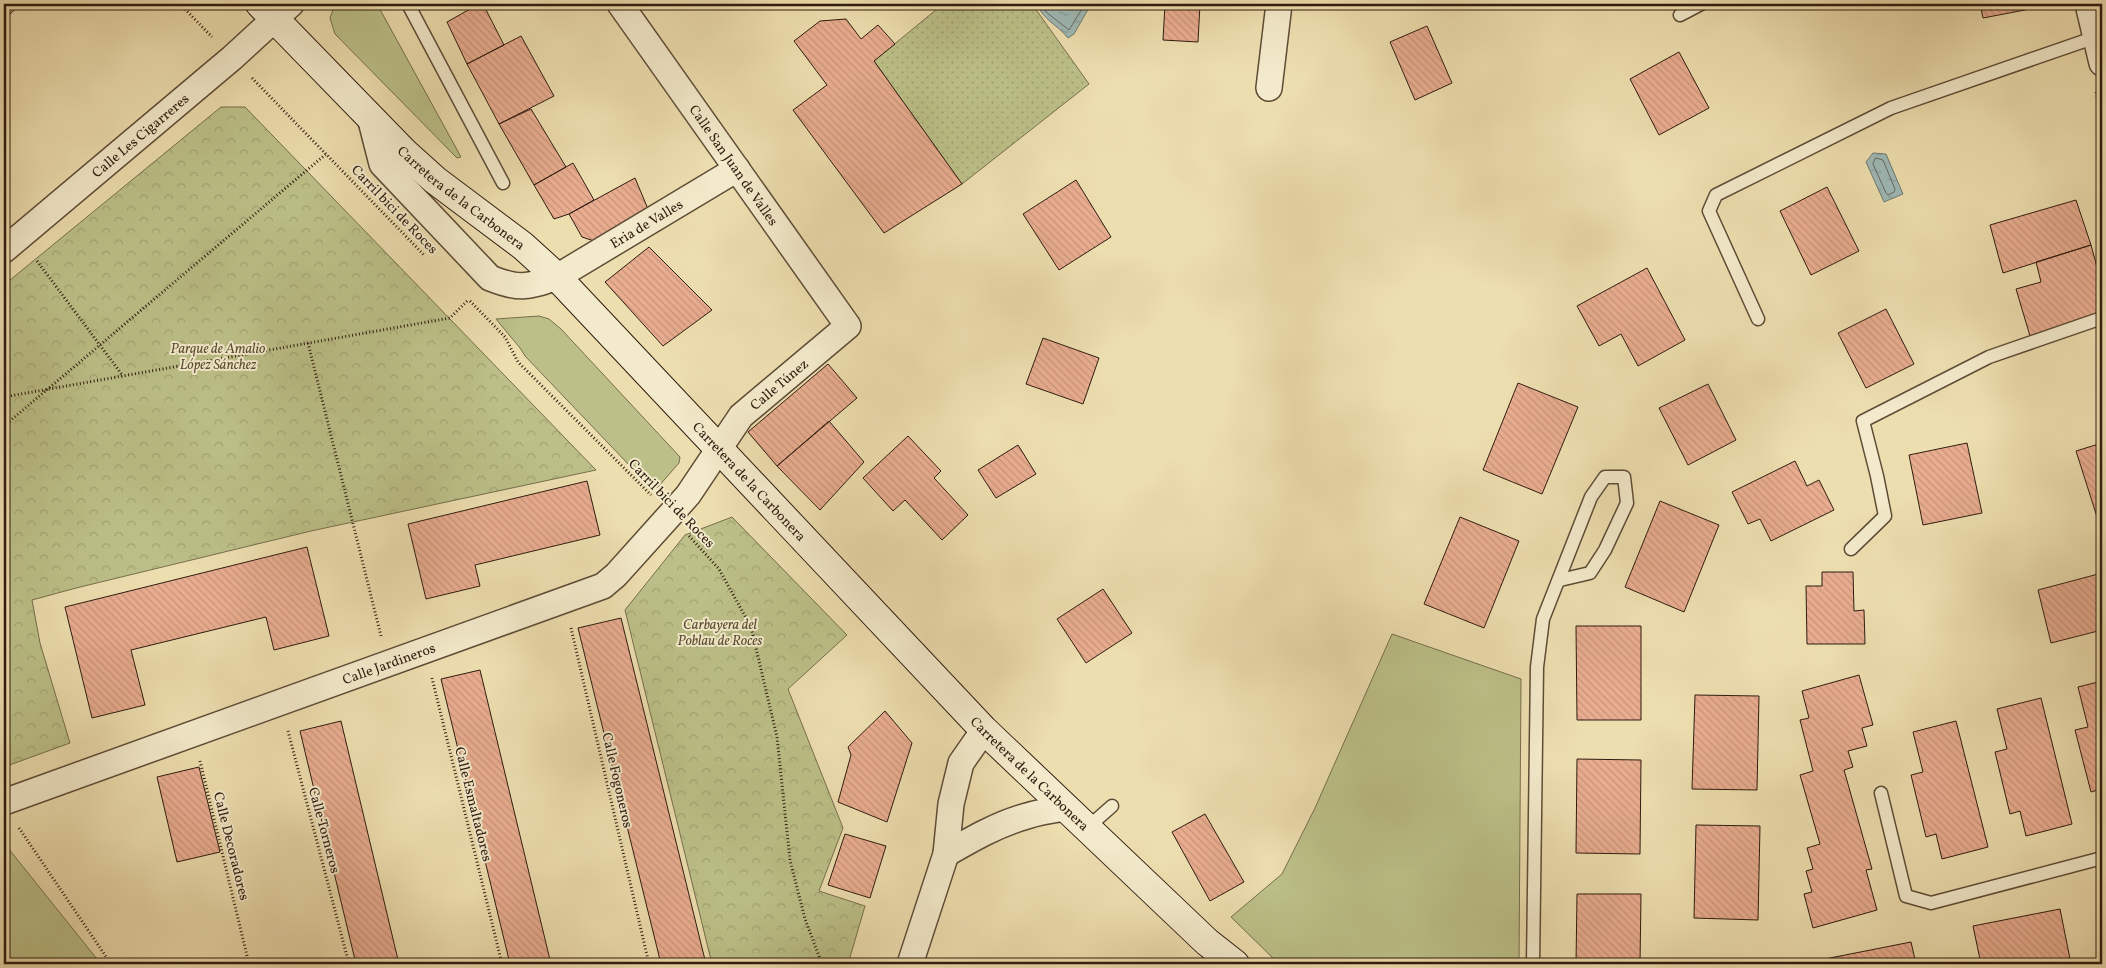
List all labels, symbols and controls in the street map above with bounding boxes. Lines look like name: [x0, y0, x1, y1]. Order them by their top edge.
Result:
street label: Calle Les Cigarreres: [88, 90, 194, 183]
street label: Calle San Juan de Valles: [684, 102, 782, 230]
street label: Carretera de la Carbonera: [392, 142, 528, 255]
street label: Carril bici de Roces: [346, 161, 441, 259]
street label: Eria de Valles: [607, 196, 687, 254]
park label: Parque de Amalio López Sánchez: [171, 340, 266, 375]
street label: Calle Túnez: [747, 355, 813, 415]
street label: Carretera de la Carbonera: [687, 418, 810, 546]
street label: Carril bici de Roces: [623, 455, 718, 553]
park label: Carbayera del Poblau de Roces: [677, 616, 763, 651]
street label: Calle Jardineros: [340, 639, 439, 690]
street label: Carretera de la Carbonera: [965, 713, 1093, 836]
street label: Calle Fogoneros: [596, 731, 637, 830]
street label: Calle Esmaltadores: [449, 745, 496, 864]
street label: Calle Torneros: [303, 785, 344, 876]
street label: Calle Decoradores: [208, 790, 253, 903]

